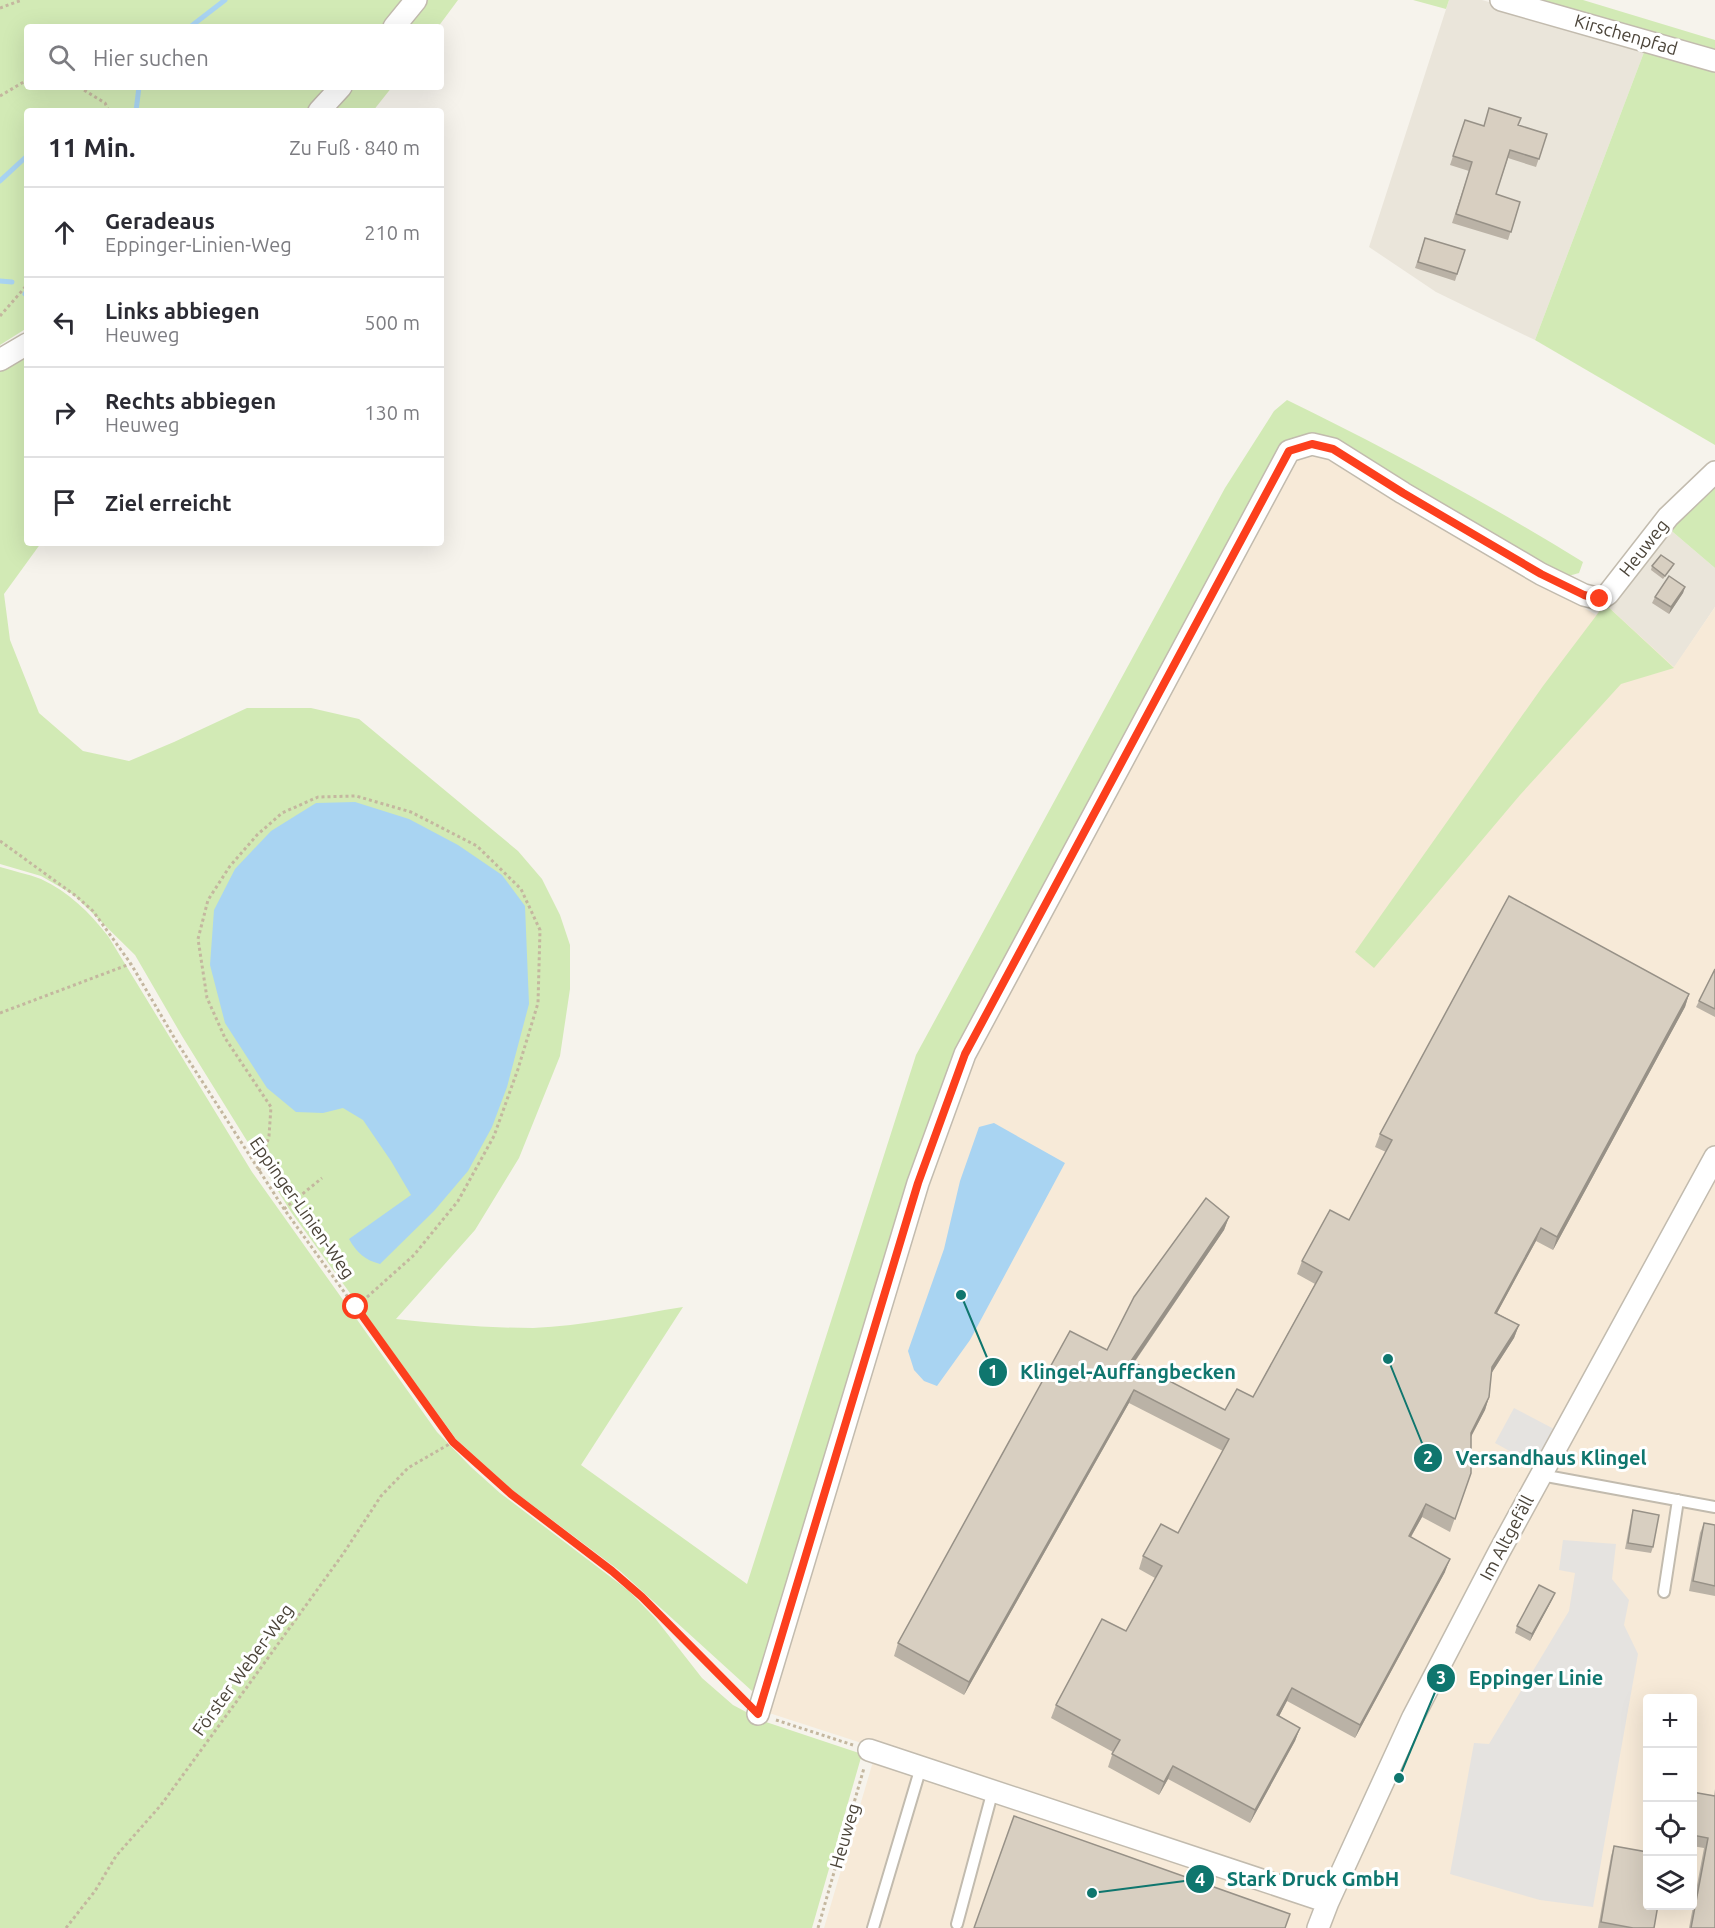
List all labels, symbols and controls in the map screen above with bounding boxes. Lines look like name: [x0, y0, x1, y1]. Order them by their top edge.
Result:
street label: Kirschenpfad: [1572, 10, 1680, 58]
search box: [24, 24, 444, 90]
icon: search: [45, 41, 78, 74]
text: Hier suchen: [93, 45, 209, 70]
text: 11 Min.: [48, 133, 135, 162]
text: Zu Fuß · 840 m: [289, 136, 420, 159]
text: Geradeaus: [105, 208, 215, 233]
icon: ahead: [48, 216, 81, 249]
text: 210 m: [364, 221, 420, 244]
text: Eppinger-Linien-Weg: [105, 233, 292, 256]
text: Links abbiegen: [105, 298, 260, 323]
icon: left: [48, 306, 81, 339]
text: 500 m: [364, 311, 420, 334]
text: Heuweg: [105, 323, 179, 346]
text: Rechts abbiegen: [105, 388, 276, 413]
icon: right: [48, 396, 81, 429]
text: 130 m: [364, 401, 420, 424]
text: Heuweg: [105, 413, 179, 436]
icon: arrive: [48, 486, 81, 519]
text: Ziel erreicht: [105, 490, 232, 515]
street label: Heuweg: [1615, 515, 1672, 580]
route end: [1586, 585, 1612, 611]
street label: Eppinger-Linien-Weg: [246, 1133, 359, 1282]
route start: [342, 1293, 368, 1319]
callout: Klingel-Auffangbecken: [978, 1353, 1248, 1391]
text: Klingel-Auffangbecken: [1020, 1360, 1236, 1383]
text: 1: [988, 1361, 998, 1381]
callout: Versandhaus Klingel: [1413, 1439, 1658, 1477]
text: Versandhaus Klingel: [1455, 1446, 1647, 1469]
text: 2: [1423, 1447, 1433, 1467]
street label: Im Altgefäll: [1475, 1491, 1537, 1584]
street label: Förster Weber-Weg: [188, 1600, 297, 1739]
callout: Eppinger Linie: [1426, 1659, 1615, 1697]
text: Eppinger Linie: [1469, 1666, 1603, 1689]
text: 3: [1436, 1667, 1446, 1687]
map controls: [1643, 1694, 1697, 1910]
button: +: [1643, 1694, 1697, 1748]
button: −: [1643, 1748, 1697, 1802]
street label: Heuweg: [825, 1801, 863, 1871]
button: locate: [1643, 1802, 1697, 1856]
button: layers: [1643, 1856, 1697, 1910]
callout: Stark Druck GmbH: [1185, 1860, 1411, 1898]
text: Stark Druck GmbH: [1227, 1867, 1399, 1890]
text: 4: [1195, 1869, 1205, 1889]

